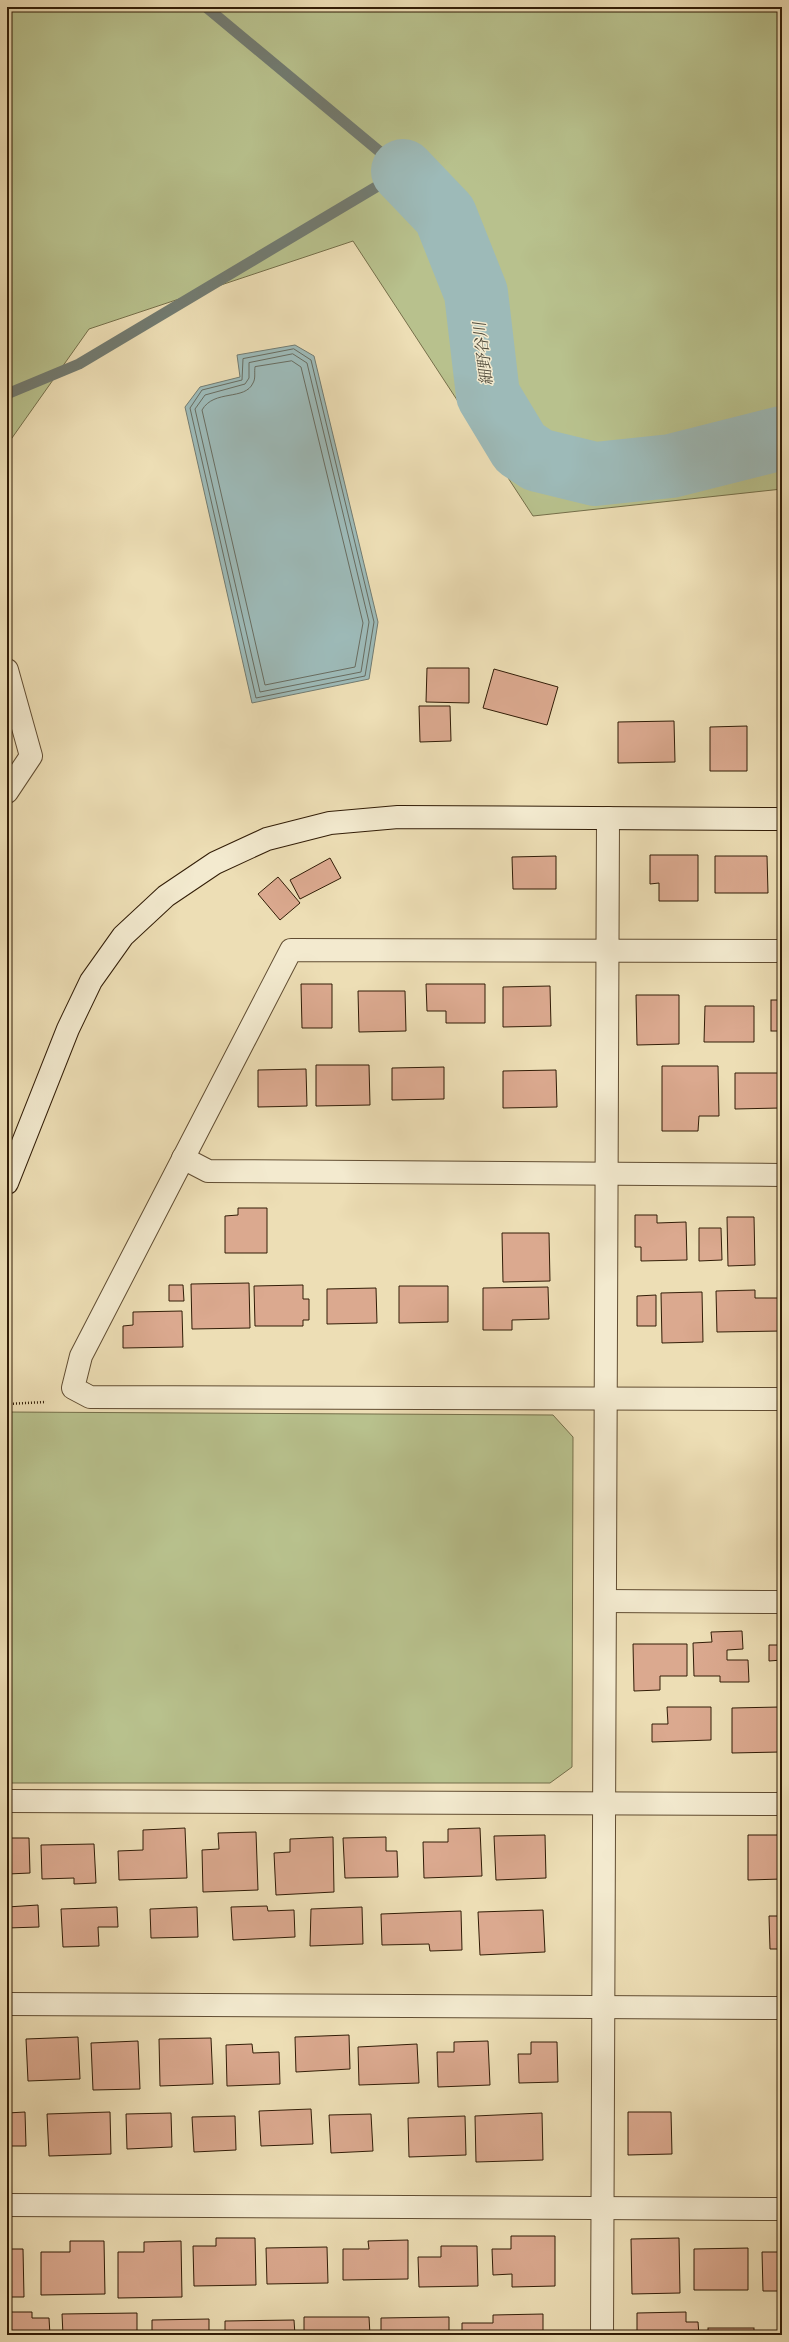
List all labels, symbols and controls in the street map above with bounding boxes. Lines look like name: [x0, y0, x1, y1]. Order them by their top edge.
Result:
water label: 細野谷川: [468, 319, 497, 387]

